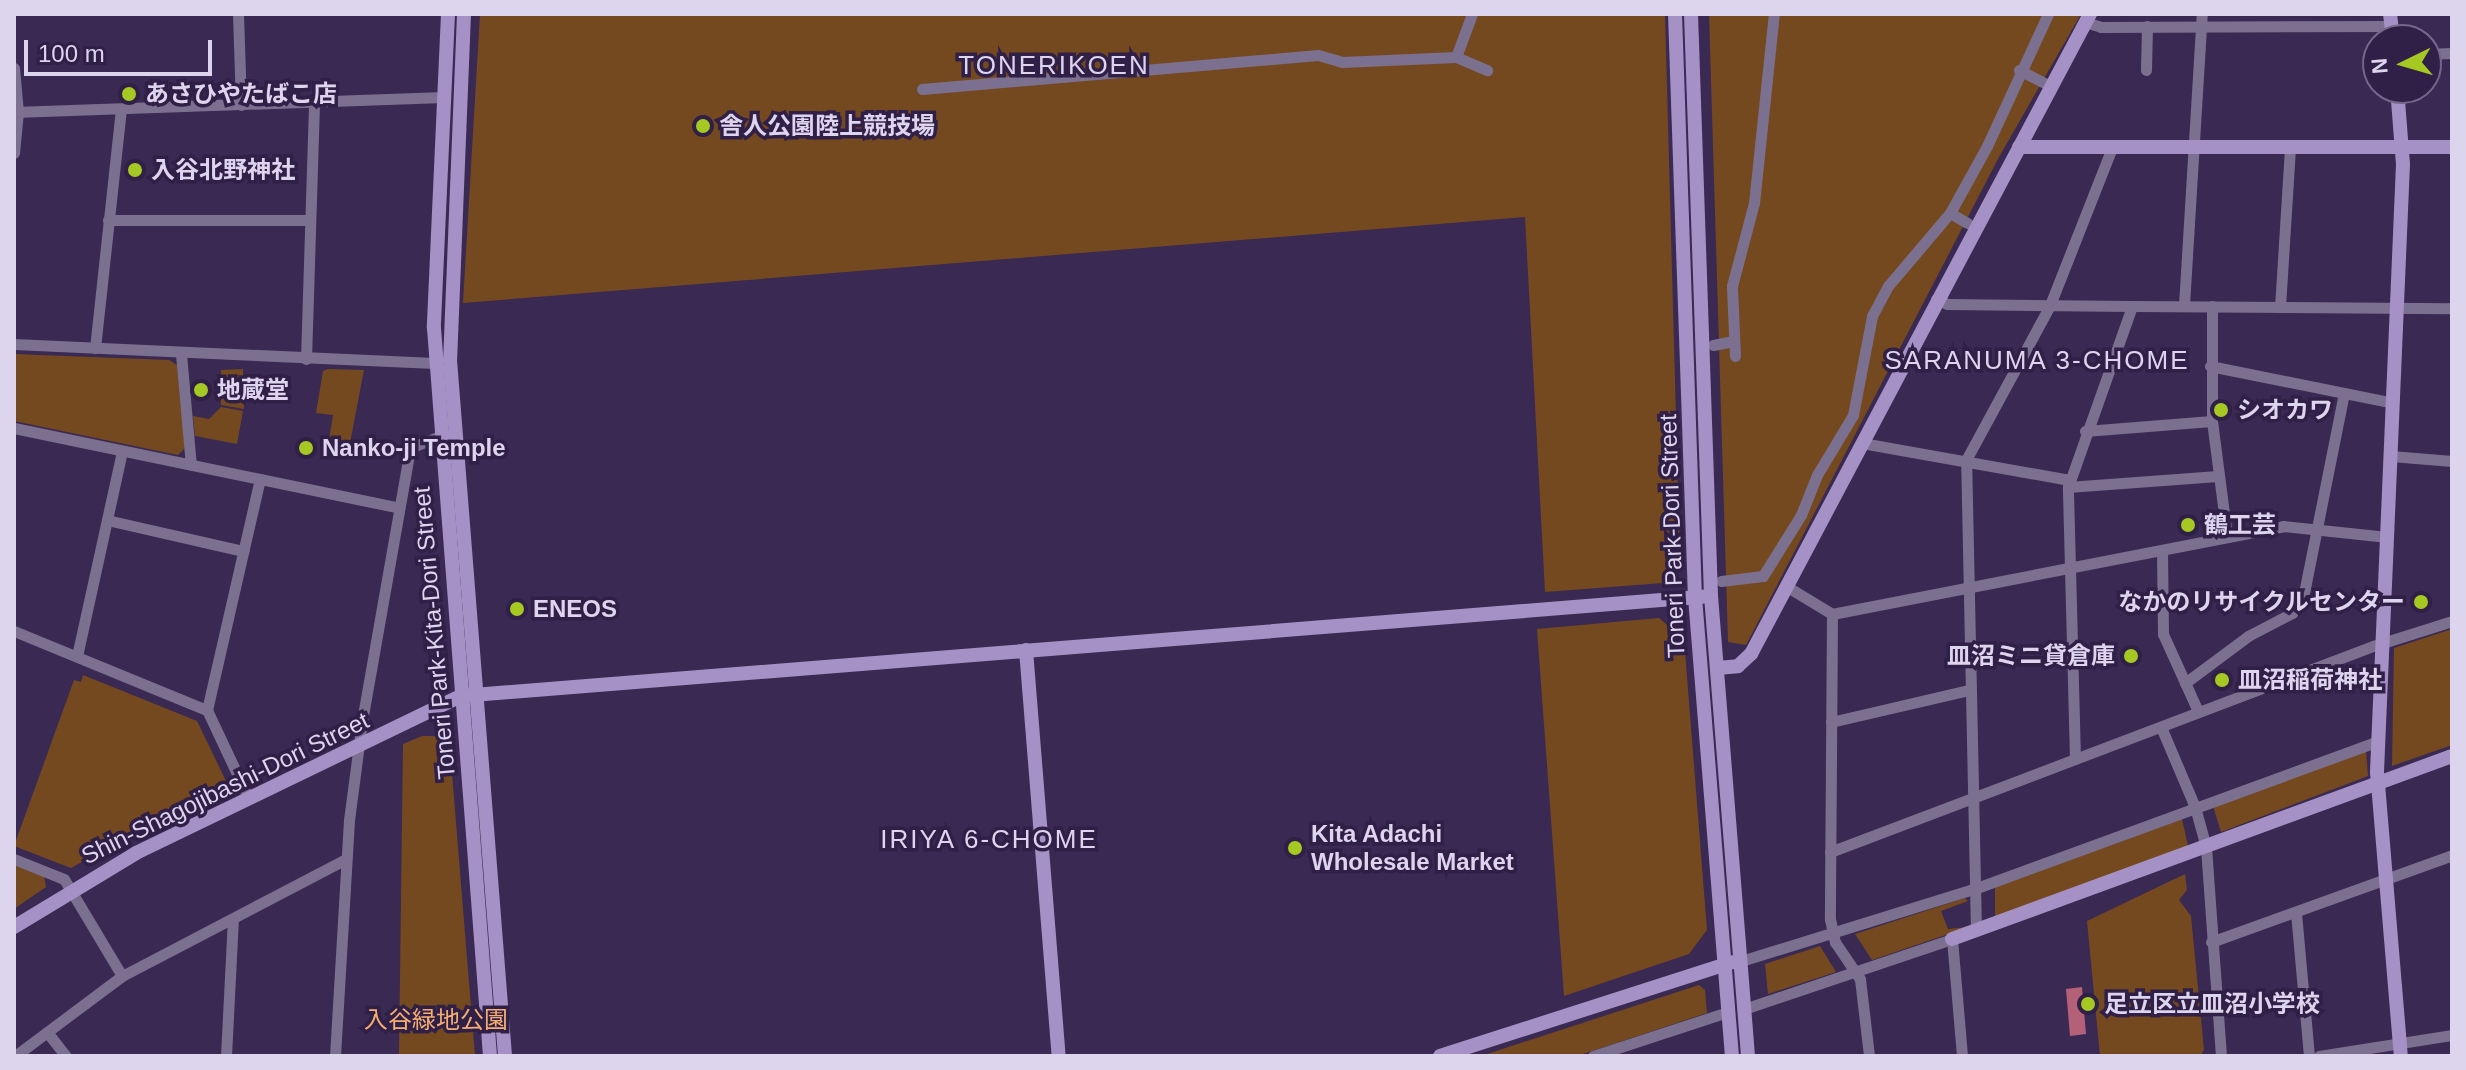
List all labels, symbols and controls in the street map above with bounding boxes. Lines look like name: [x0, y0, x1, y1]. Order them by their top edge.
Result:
scale bar: [28, 24, 216, 74]
north arrow: [2362, 24, 2442, 104]
text: 100 m: [38, 40, 105, 67]
district label: TONERIKOEN: [958, 50, 1150, 82]
text: N: [2366, 57, 2393, 75]
place label: あさひやたばこ店: [145, 80, 337, 108]
marker: あさひやたばこ店: [120, 85, 138, 103]
place label: 舎人公園陸上競技場: [719, 112, 935, 140]
marker: 舎人公園陸上競技場: [694, 117, 712, 135]
place label: 入谷北野神社: [151, 156, 295, 184]
marker: 入谷北野神社: [126, 161, 144, 179]
district label: SARANUMA 3-CHOME: [1884, 345, 2190, 377]
place label: 地蔵堂: [217, 376, 289, 404]
marker: 地蔵堂: [192, 381, 210, 399]
place label: シオカワ: [2237, 396, 2333, 424]
marker: シオカワ: [2212, 401, 2230, 419]
street label: Toneri Park-Dori Street: [1653, 414, 1691, 658]
place label: Nanko-ji Temple: [322, 434, 506, 462]
marker: Nanko-ji Temple: [297, 439, 315, 457]
street label: Toneri Park-Kita-Dori Street: [407, 486, 461, 780]
place label: 鶴工芸: [2204, 511, 2276, 539]
marker: 鶴工芸: [2179, 516, 2197, 534]
place label: なかのリサイクルセンター: [2117, 588, 2405, 616]
marker: なかのリサイクルセンター: [2412, 593, 2430, 611]
place label: ENEOS: [533, 595, 617, 623]
marker: ENEOS: [508, 600, 526, 618]
place label: 皿沼ミニ貸倉庫: [1947, 642, 2115, 670]
marker: 皿沼ミニ貸倉庫: [2122, 647, 2140, 665]
place label: 皿沼稲荷神社: [2238, 666, 2382, 694]
marker: 皿沼稲荷神社: [2213, 671, 2231, 689]
street label: Shin-Shagojibashi-Dori Street: [77, 706, 373, 870]
place label: Kita Adachi Wholesale Market: [1311, 820, 1514, 876]
district label: IRIYA 6-CHOME: [879, 824, 1099, 856]
marker: Kita Adachi Wholesale Market: [1286, 839, 1304, 857]
place label: 足立区立皿沼小学校: [2104, 990, 2320, 1018]
marker: 足立区立皿沼小学校: [2079, 995, 2097, 1013]
park label: 入谷緑地公園: [364, 1006, 508, 1034]

